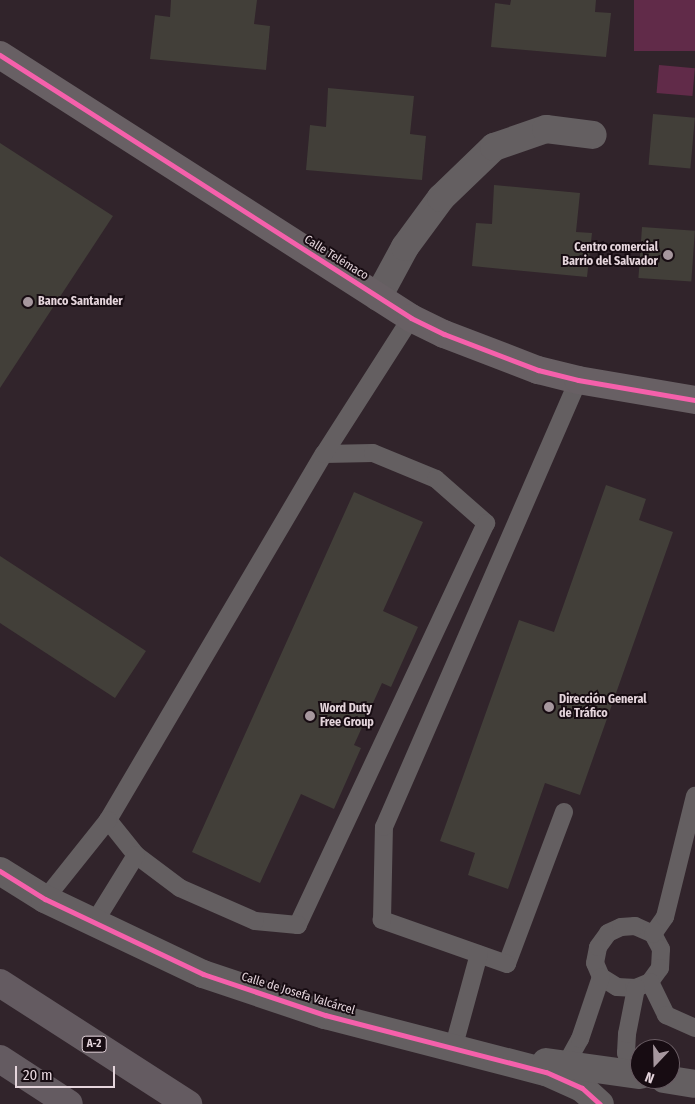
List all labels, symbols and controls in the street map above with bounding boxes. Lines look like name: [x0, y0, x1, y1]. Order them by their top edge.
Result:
street label: Calle Telémaco: [301, 233, 371, 283]
place label: Centro comercial Barrio del Salvador: [562, 241, 658, 269]
marker: Centro comercial Barrio del Salvador: [662, 249, 674, 261]
place label: Banco Santander: [38, 295, 123, 309]
marker: Banco Santander: [22, 296, 34, 308]
place label: Dirección General de Tráfico: [559, 693, 647, 721]
marker: Dirección General de Tráfico: [543, 701, 555, 713]
place label: Word Duty Free Group: [320, 702, 374, 730]
marker: Word Duty Free Group: [304, 710, 316, 722]
street label: Calle de Josefa Valcárcel: [239, 970, 357, 1018]
road number: A-2: [82, 1036, 106, 1052]
north arrow: [630, 1039, 680, 1089]
scale bar: [18, 1056, 118, 1088]
text: 20 m: [23, 1066, 53, 1084]
text: N: [643, 1068, 657, 1087]

